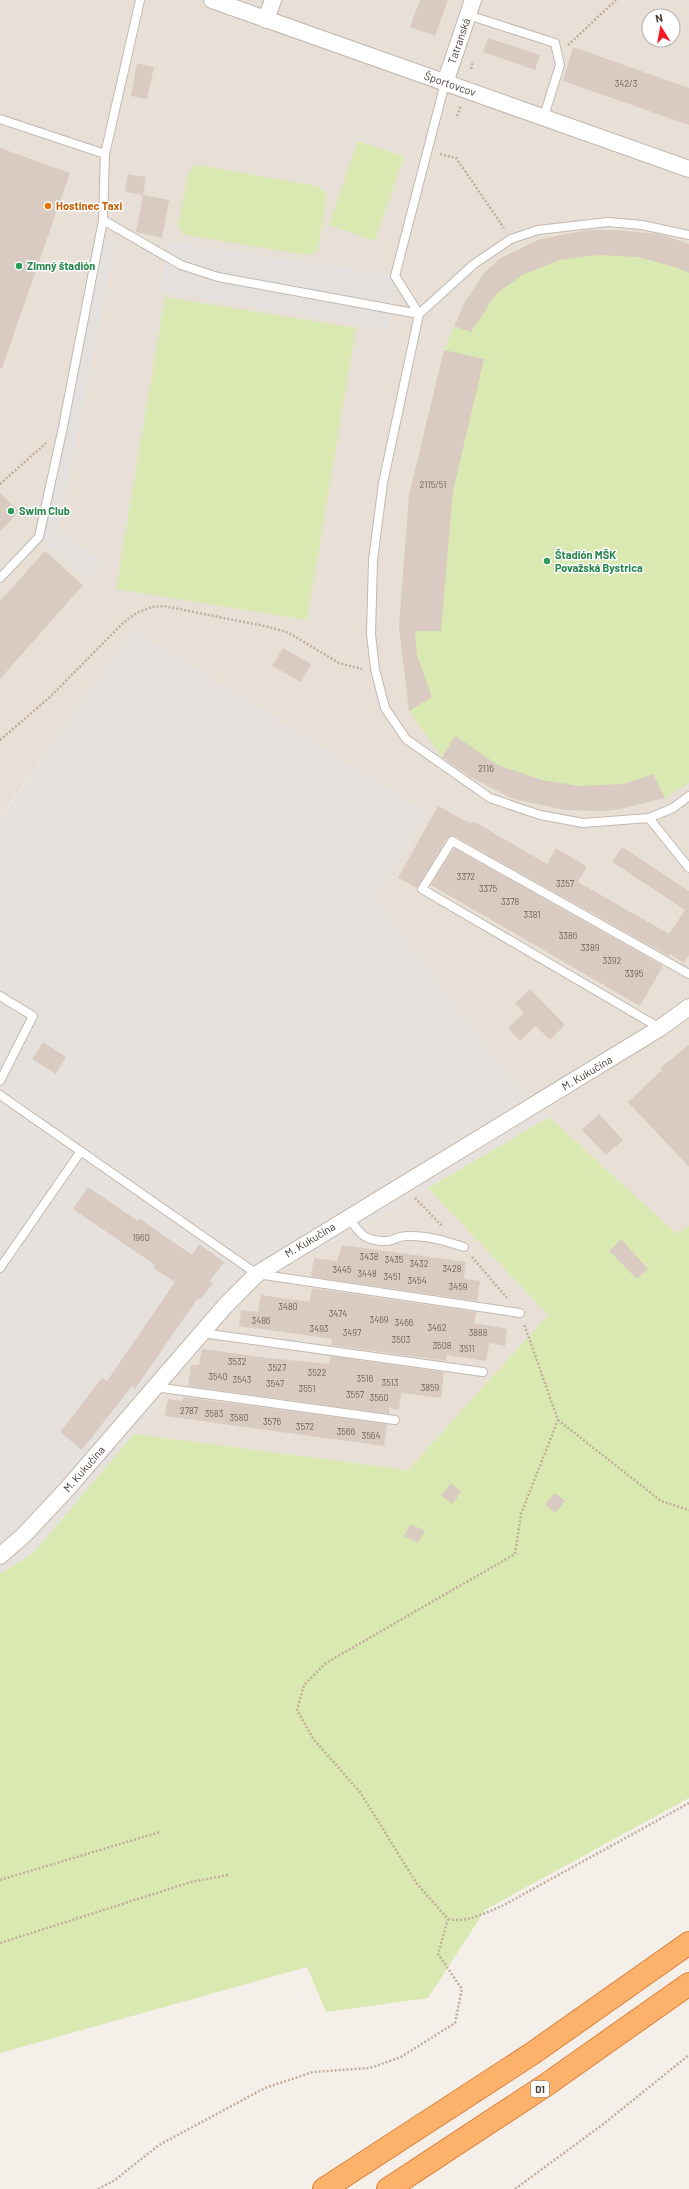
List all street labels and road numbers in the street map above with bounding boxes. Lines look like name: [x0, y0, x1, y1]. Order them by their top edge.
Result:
street label: Tatranská: [445, 16, 472, 65]
street label: Športovcov: [423, 69, 478, 98]
street label: M. Kukučína: [559, 1052, 614, 1093]
street label: M. Kukučína: [282, 1219, 337, 1260]
street label: M. Kukučína: [60, 1443, 107, 1494]
road number: D1: [531, 2081, 549, 2097]

